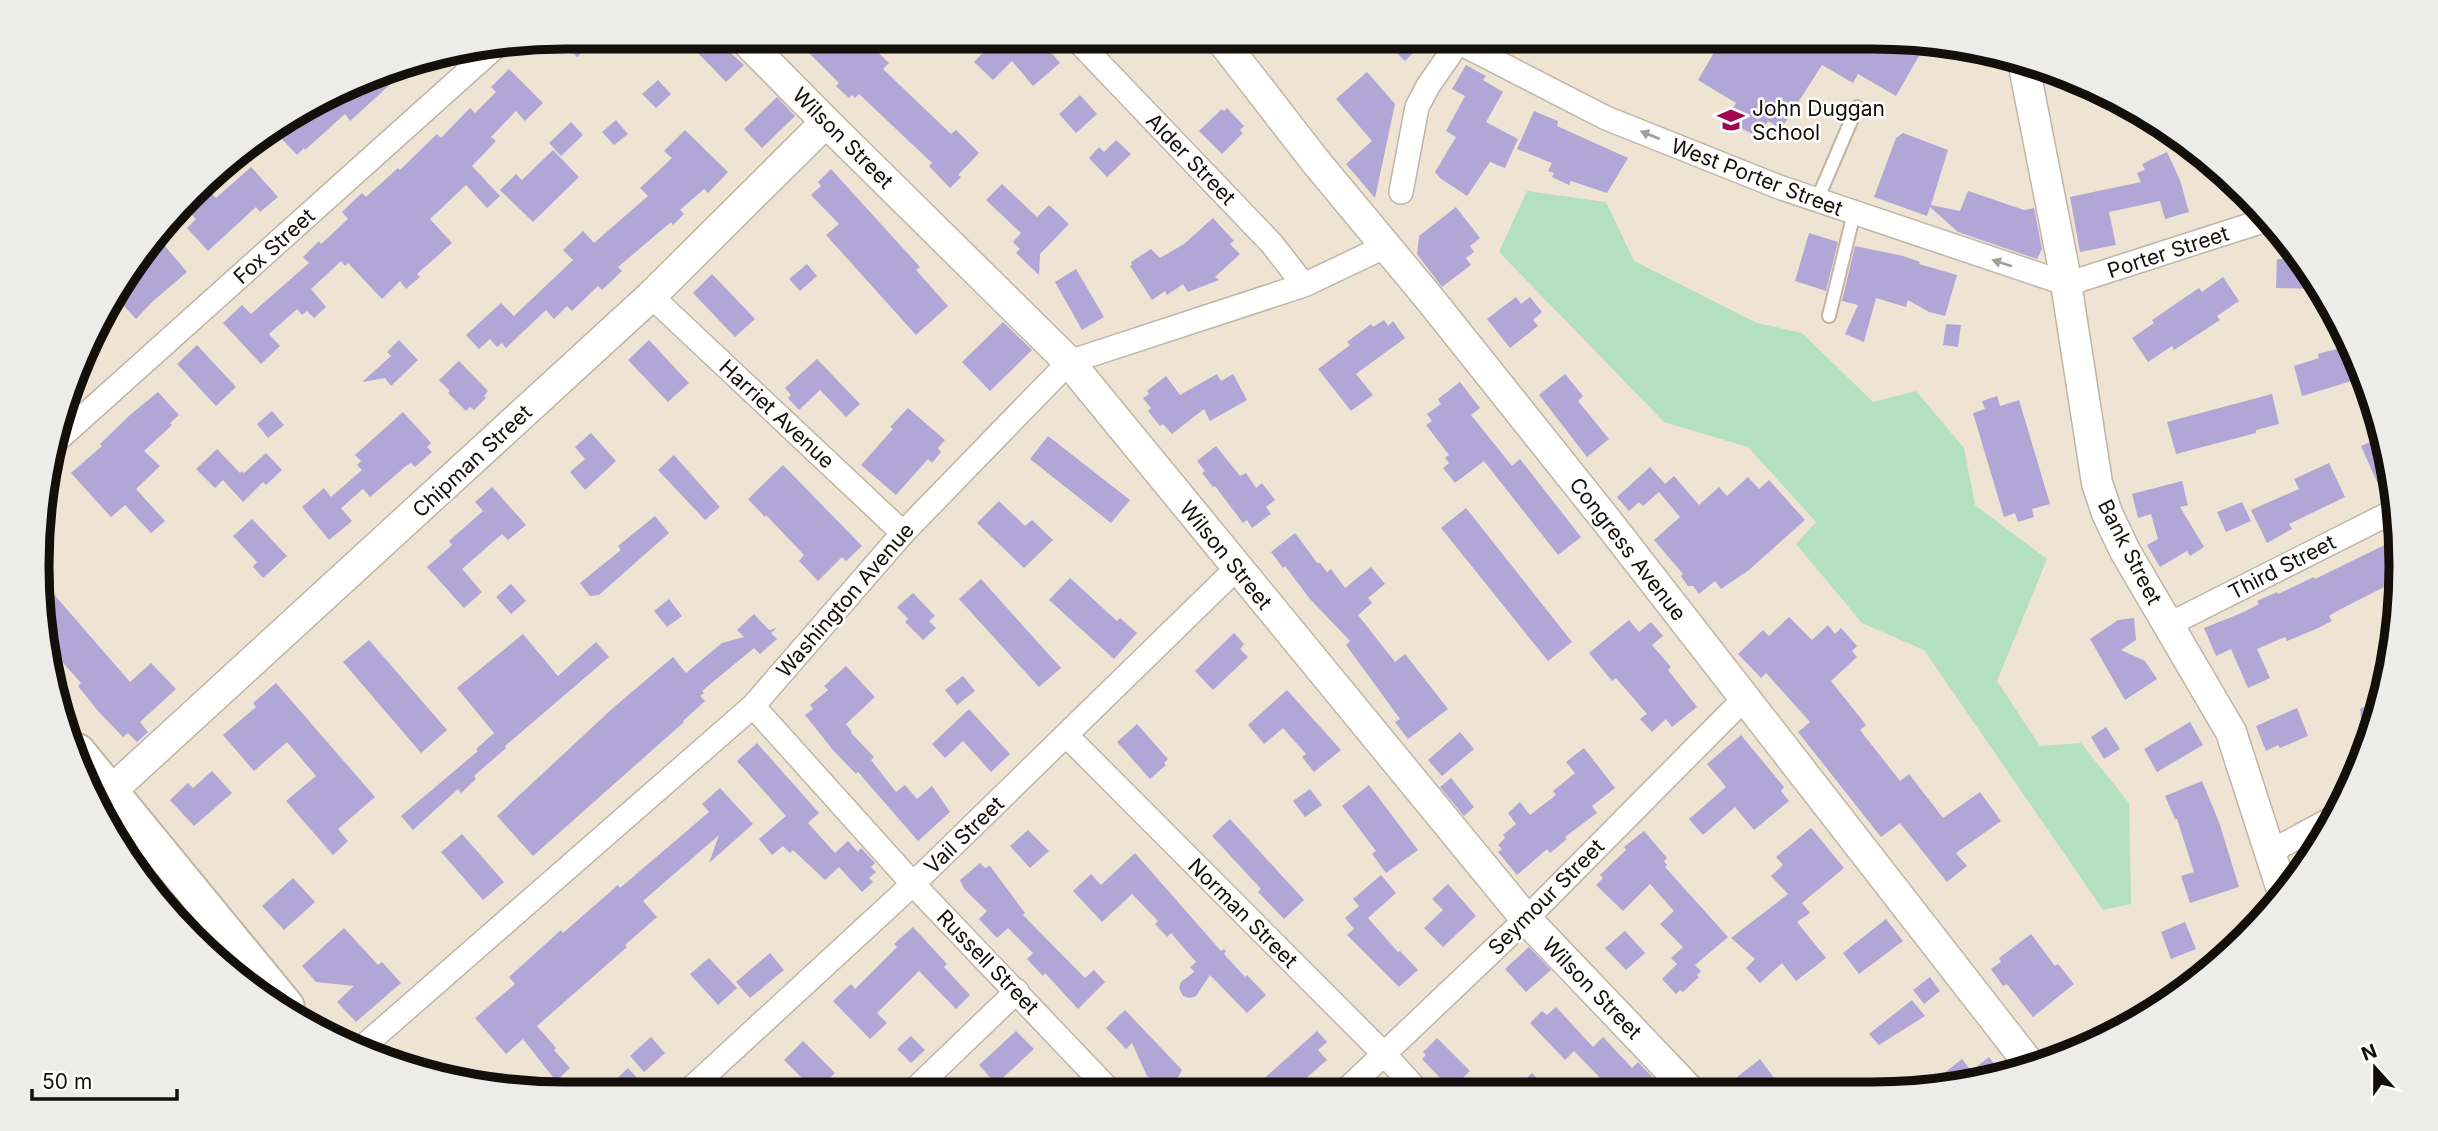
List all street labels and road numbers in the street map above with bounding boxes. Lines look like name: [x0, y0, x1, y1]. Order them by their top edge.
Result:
street label: Wilson Street: [787, 82, 899, 194]
street label: Alder Street: [1141, 108, 1241, 210]
street label: West Porter Street: [1668, 133, 1846, 221]
street label: Fox Street: [228, 203, 320, 289]
street label: Porter Street: [2104, 221, 2232, 283]
street label: Harriet Avenue: [714, 354, 840, 474]
street label: Chipman Street: [407, 399, 537, 522]
street label: Congress Avenue: [1564, 472, 1692, 626]
street label: Bank Street: [2093, 495, 2167, 609]
street label: Wilson Street: [1175, 496, 1277, 614]
street label: Washington Avenue: [771, 518, 919, 682]
street label: Third Street: [2224, 529, 2340, 605]
street label: Vail Street: [919, 791, 1009, 879]
street label: Seymour Street: [1483, 834, 1609, 960]
street label: Norman Street: [1183, 853, 1303, 973]
street label: Russell Street: [932, 905, 1044, 1020]
street label: Wilson Street: [1537, 932, 1647, 1044]

